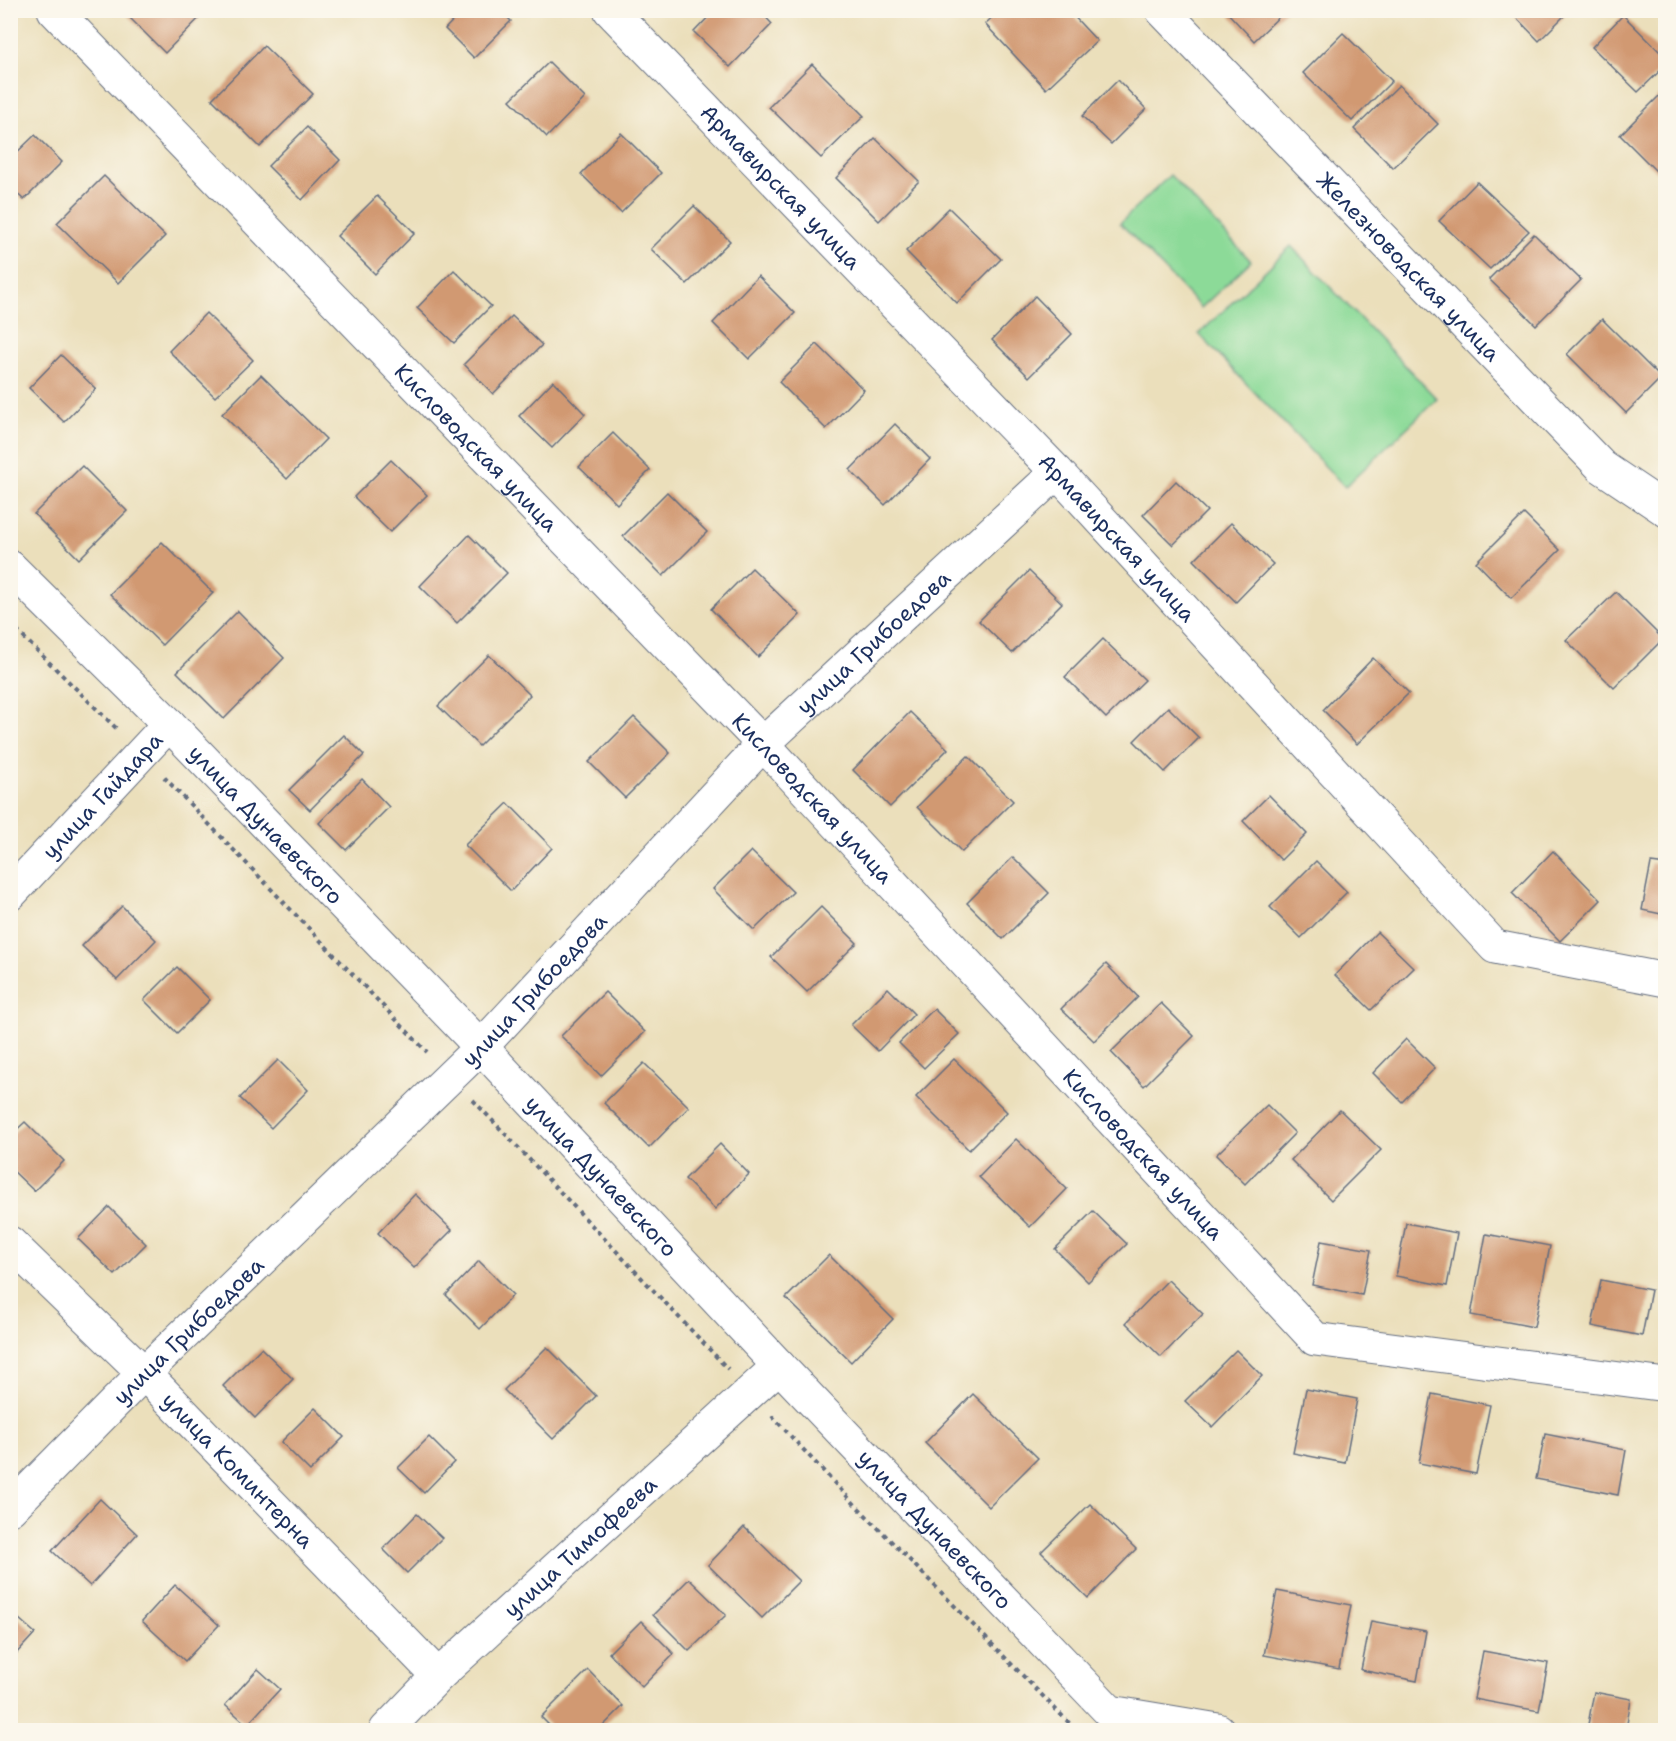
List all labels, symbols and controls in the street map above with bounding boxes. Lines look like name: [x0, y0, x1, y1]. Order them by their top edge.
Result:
street label: Армавирская улица: [694, 98, 868, 276]
street label: Железноводская улица: [1311, 165, 1507, 368]
street label: Кисловодская улица: [388, 357, 565, 538]
street label: Армавирская улица: [1032, 447, 1203, 628]
street label: улица Грибоедова: [790, 563, 957, 720]
street label: Кисловодская улица: [726, 706, 900, 890]
street label: улица Гайдара: [36, 725, 169, 865]
street label: улица Дунаевского: [182, 738, 350, 910]
street label: улица Грибоедова: [455, 906, 613, 1073]
street label: Кисловодская улица: [1057, 1062, 1230, 1246]
street label: улица Дунаевского: [519, 1089, 684, 1263]
street label: улица Грибоедова: [106, 1250, 270, 1411]
street label: улица Коминтерна: [156, 1386, 321, 1555]
street label: улица Дунаевского: [852, 1443, 1019, 1615]
street label: улица Тимофеева: [497, 1470, 663, 1624]

